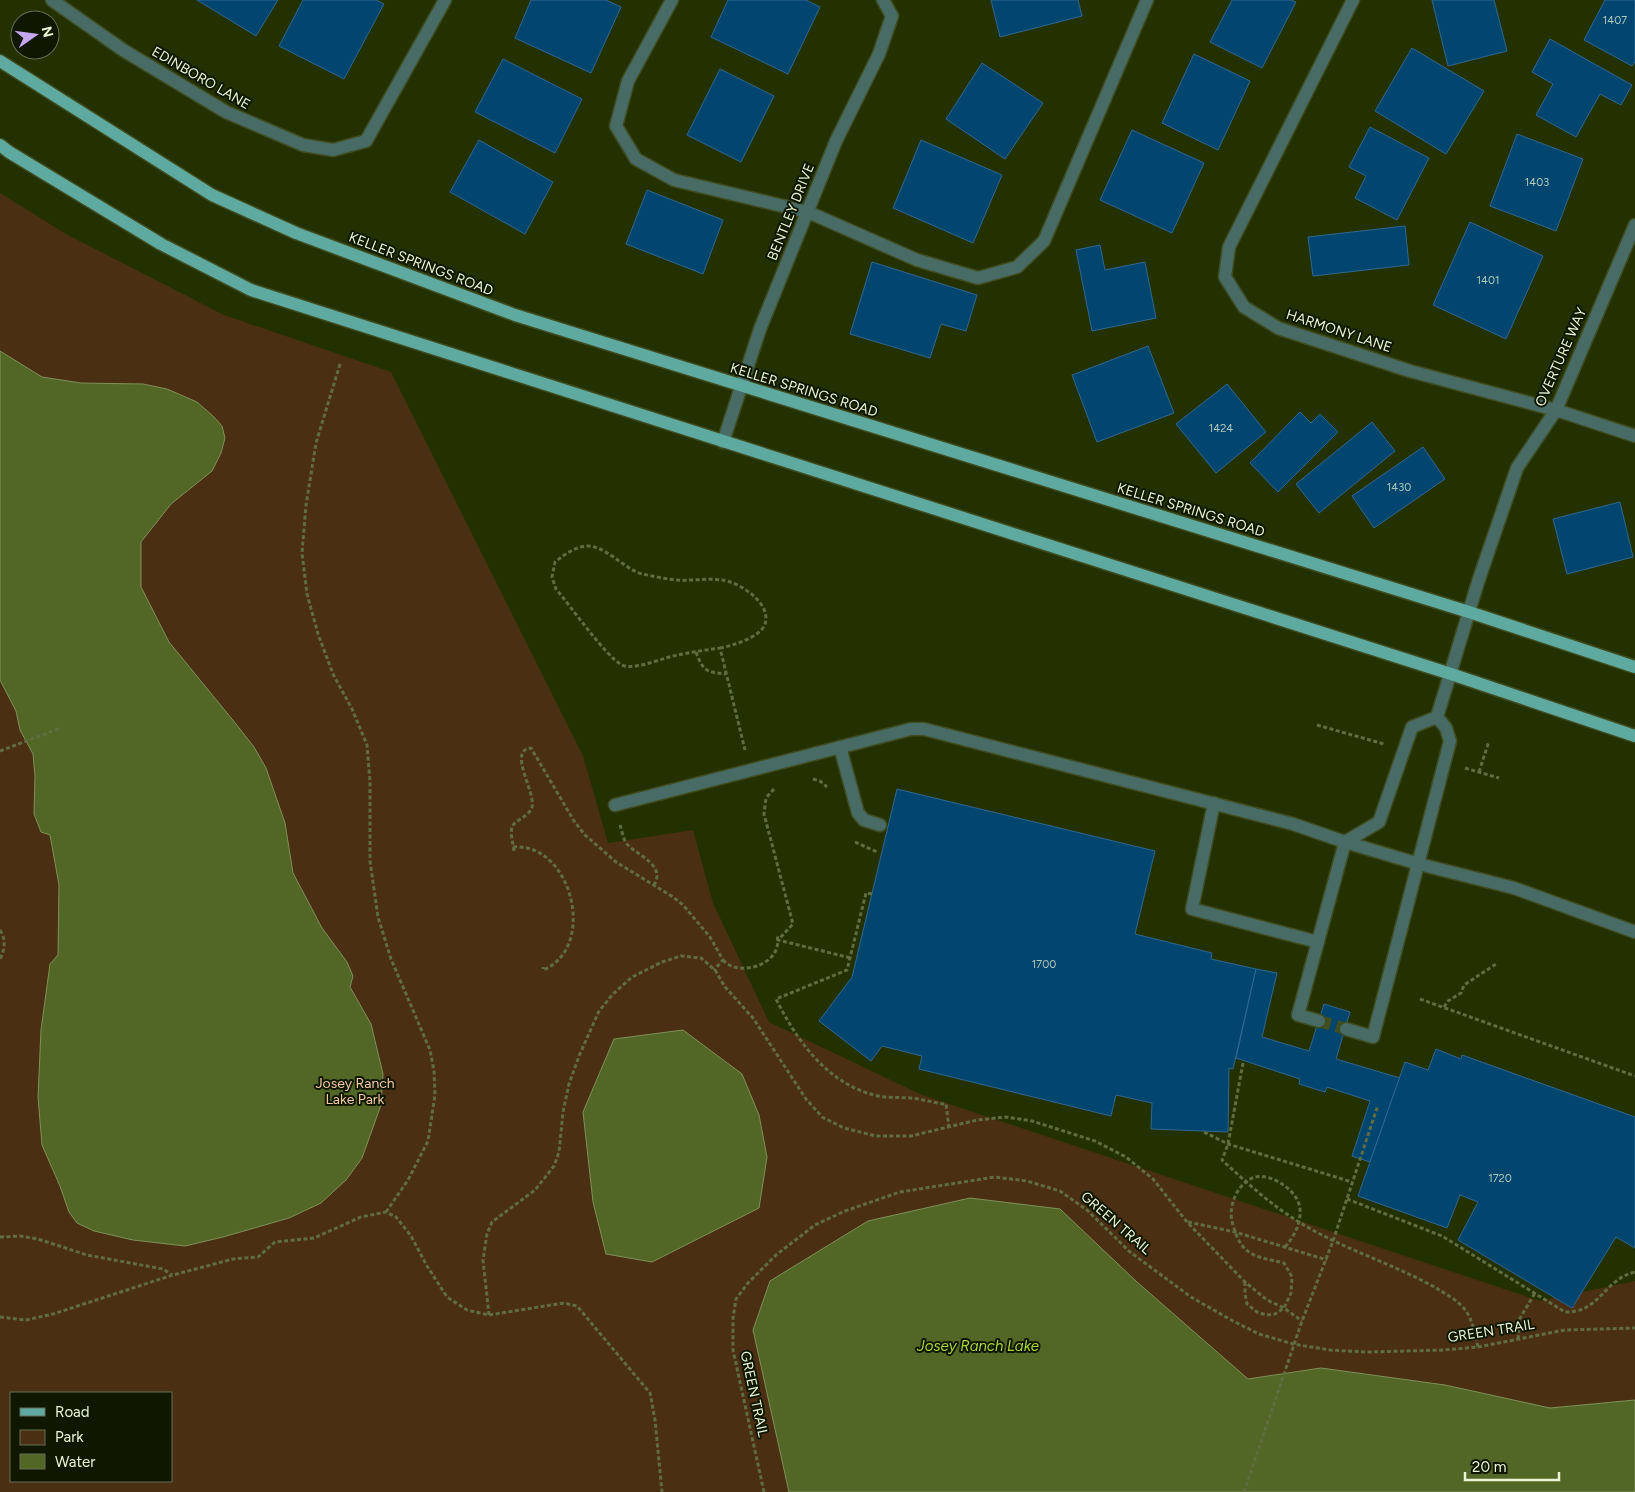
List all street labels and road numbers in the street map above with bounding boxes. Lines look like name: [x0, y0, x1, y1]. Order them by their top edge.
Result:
street label: EDINBORO LANE: [149, 43, 253, 113]
street label: BENTLEY DRIVE: [764, 161, 818, 263]
street label: KELLER SPRINGS ROAD: [346, 229, 496, 299]
street label: OVERTURE WAY: [1532, 304, 1591, 409]
street label: HARMONY LANE: [1284, 306, 1394, 356]
street label: KELLER SPRINGS ROAD: [728, 359, 880, 421]
street label: KELLER SPRINGS ROAD: [1115, 479, 1267, 541]
street label: GREEN TRAIL: [1077, 1188, 1155, 1259]
street label: GREEN TRAIL: [1447, 1316, 1536, 1346]
street label: GREEN TRAIL: [737, 1350, 772, 1439]

